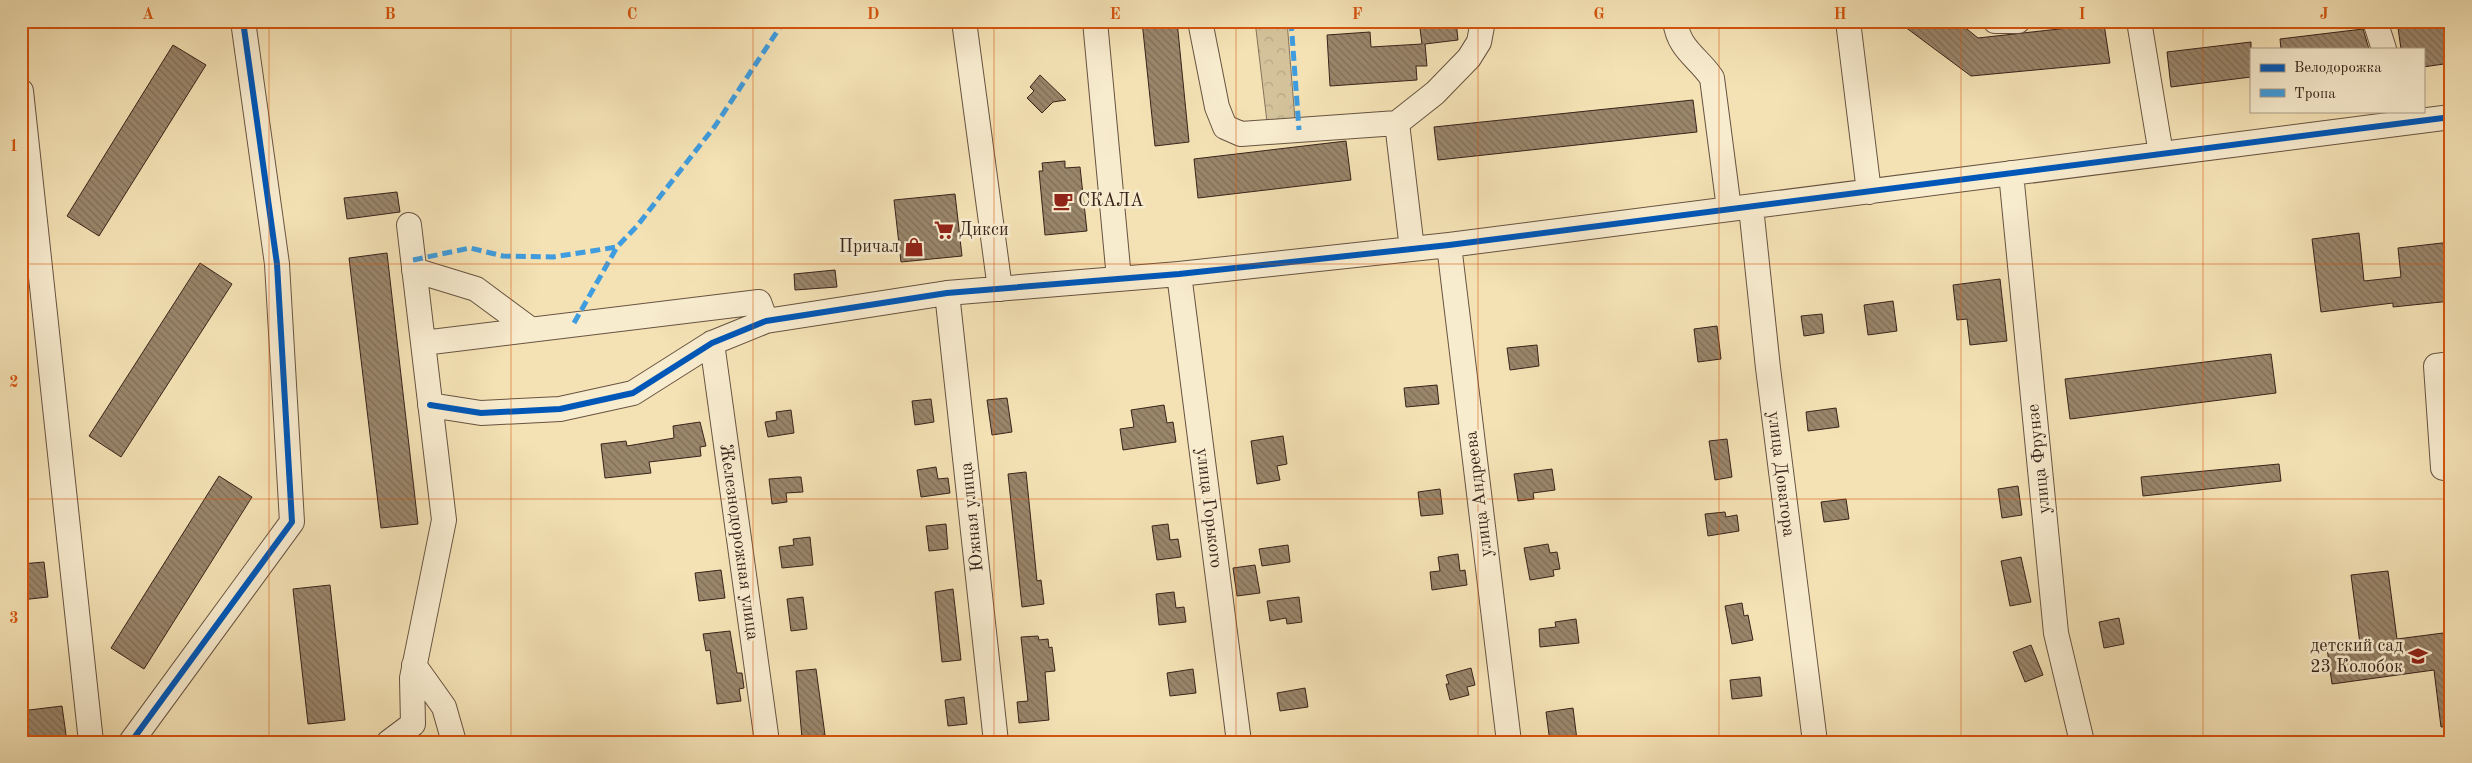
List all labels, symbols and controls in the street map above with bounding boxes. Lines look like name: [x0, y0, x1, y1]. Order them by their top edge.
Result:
text: A: [142, 7, 154, 23]
text: B: [384, 7, 396, 23]
text: C: [627, 7, 637, 23]
text: D: [867, 7, 879, 23]
text: E: [1109, 7, 1121, 23]
text: F: [1352, 7, 1363, 23]
text: G: [1593, 7, 1605, 23]
text: H: [1833, 7, 1847, 23]
text: I: [2078, 7, 2086, 23]
text: J: [2320, 7, 2329, 23]
legend: [2250, 48, 2424, 112]
text: Велодорожка: [2294, 61, 2382, 76]
text: Тропа: [2294, 87, 2336, 102]
text: 1: [9, 139, 19, 155]
cafe icon: СКАЛА: [1052, 190, 1074, 212]
place label: СКАЛА: [1078, 192, 1144, 210]
supermarket icon: Дикси: [933, 219, 955, 241]
place label: Дикси: [959, 221, 1009, 239]
shop icon: Причал: [903, 236, 925, 258]
place label: Причал: [839, 238, 899, 256]
text: 2: [9, 375, 19, 391]
street label: улица Фрунзе: [2024, 403, 2054, 515]
street label: улица Доватора: [1764, 410, 1798, 538]
street label: улица Андреева: [1462, 430, 1496, 558]
street label: Железнодорожная улица: [716, 443, 762, 641]
street label: улица Горького: [1193, 447, 1225, 569]
street label: Южная улица: [957, 461, 987, 573]
text: 3: [9, 611, 19, 627]
place label: детский сад 23 Колобок: [2310, 637, 2403, 676]
school or university icon: детский сад 23 Колобок: [2407, 645, 2429, 667]

